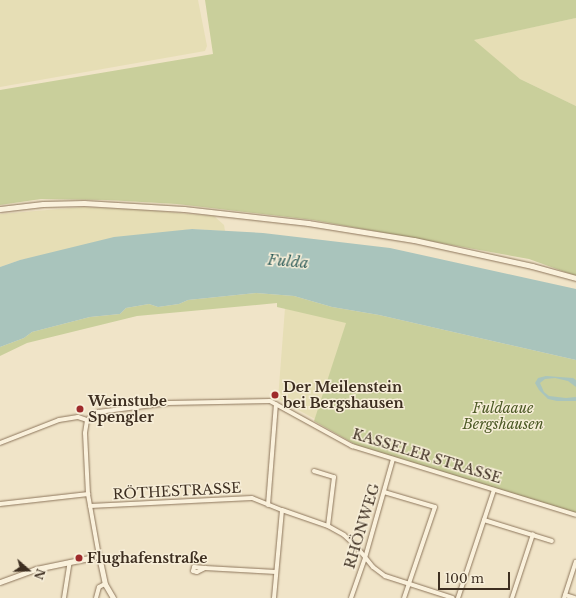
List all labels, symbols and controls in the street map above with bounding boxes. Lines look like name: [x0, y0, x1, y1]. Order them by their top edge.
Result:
water label: Fulda: [267, 250, 309, 272]
place label: Der Meilenstein bei Bergshausen: [283, 379, 404, 412]
marker: Der Meilenstein bei Bergshausen: [270, 390, 280, 400]
place label: Weinstube Spengler: [88, 393, 167, 426]
park label: Fuldaaue Bergshausen: [463, 400, 543, 432]
marker: Weinstube Spengler: [75, 404, 85, 414]
street label: KASSELER STRASSE: [350, 425, 504, 487]
street label: RÖTHESTRASSE: [112, 479, 242, 503]
street label: RHÖNWEG: [341, 481, 383, 571]
north arrow: [8, 550, 48, 590]
place label: Flughafenstraße: [87, 550, 208, 566]
marker: Flughafenstraße: [74, 553, 84, 563]
scale bar: [440, 564, 512, 590]
text: N: [31, 567, 48, 581]
text: 100 m: [445, 571, 484, 586]

